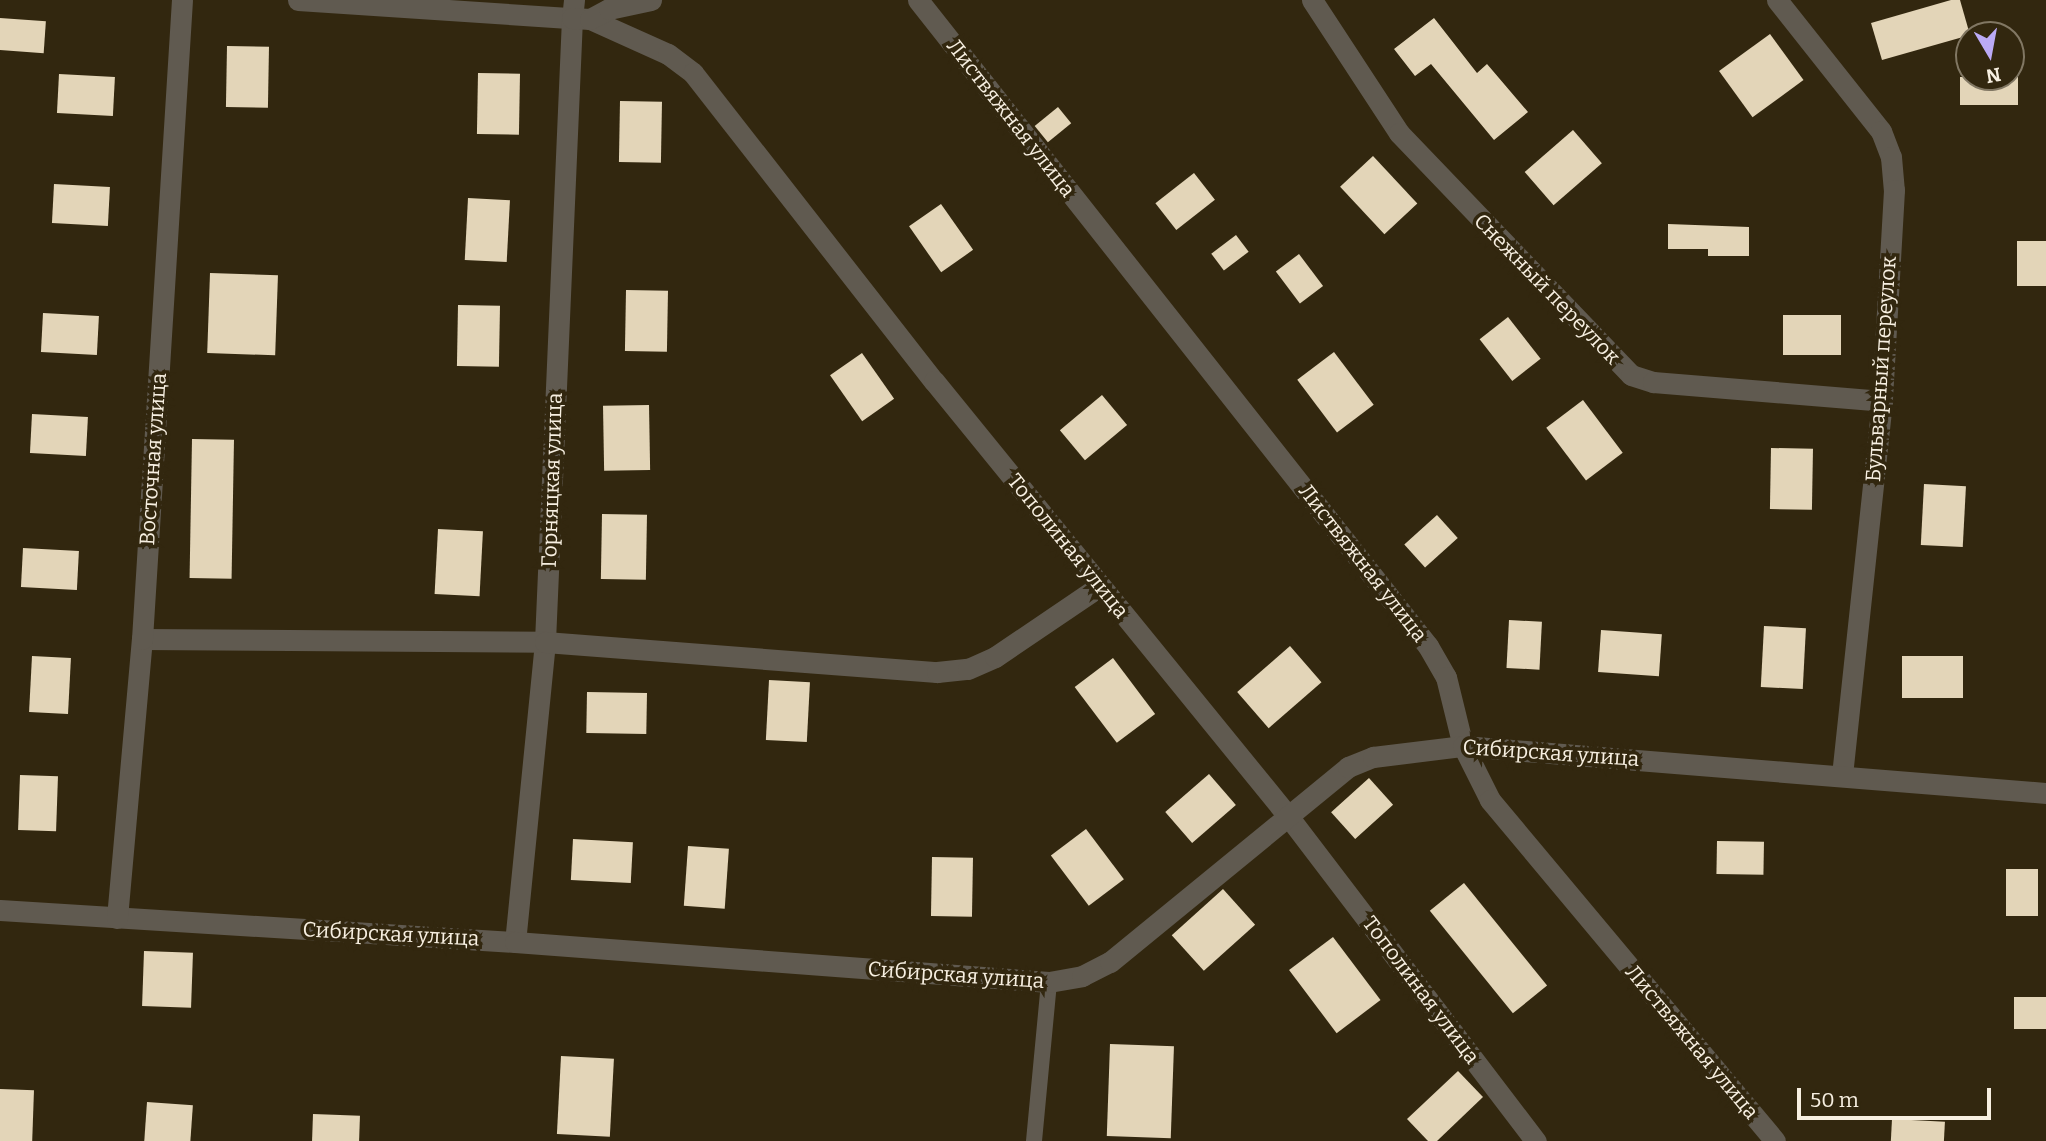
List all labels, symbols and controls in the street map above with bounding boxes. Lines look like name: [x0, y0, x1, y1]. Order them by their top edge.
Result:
north arrow: [1955, 21, 2025, 91]
street label: Листвяжная улица: [941, 34, 1081, 202]
text: N: [1984, 63, 2003, 88]
street label: Снежный переулок: [1469, 208, 1625, 370]
street label: Бульварный переулок: [1861, 255, 1901, 483]
street label: Восточная улица: [134, 372, 172, 546]
street label: Горняцкая улица: [536, 392, 568, 568]
street label: Тополиная улица: [1002, 469, 1134, 623]
street label: Листвяжная улица: [1293, 479, 1433, 647]
street label: Сибирская улица: [1462, 734, 1640, 772]
street label: Тополиная улица: [1357, 911, 1485, 1069]
street label: Сибирская улица: [302, 917, 480, 951]
street label: Сибирская улица: [867, 956, 1045, 994]
street label: Листвяжная улица: [1620, 960, 1764, 1124]
scale bar: [1801, 1074, 1995, 1118]
text: 50 m: [1810, 1087, 1859, 1113]

